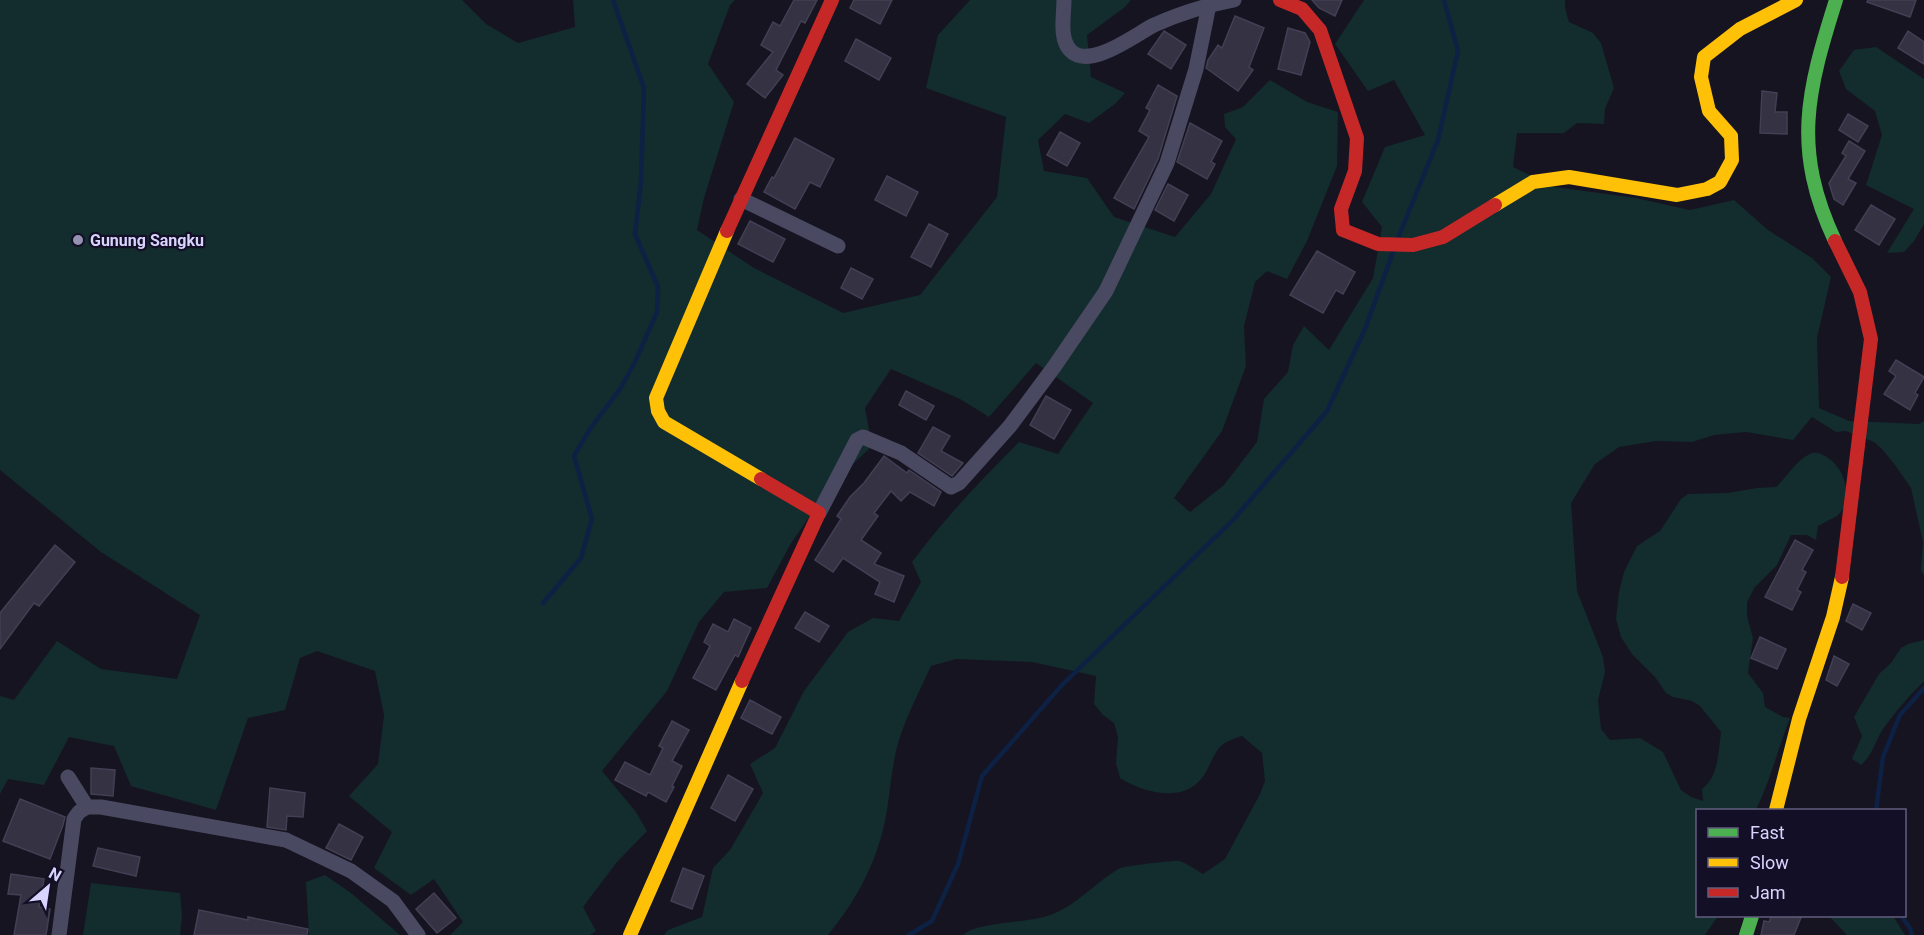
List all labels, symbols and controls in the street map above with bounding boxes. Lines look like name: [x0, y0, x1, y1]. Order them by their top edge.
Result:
place label: Gunung Sangku: [90, 231, 204, 250]
marker: Gunung Sangku: [71, 233, 85, 247]
legend: [1696, 809, 1906, 917]
text: Fast: [1750, 822, 1785, 843]
text: Slow: [1750, 852, 1789, 873]
north arrow: [18, 857, 78, 917]
text: N: [45, 863, 65, 885]
text: Jam: [1750, 882, 1786, 903]

